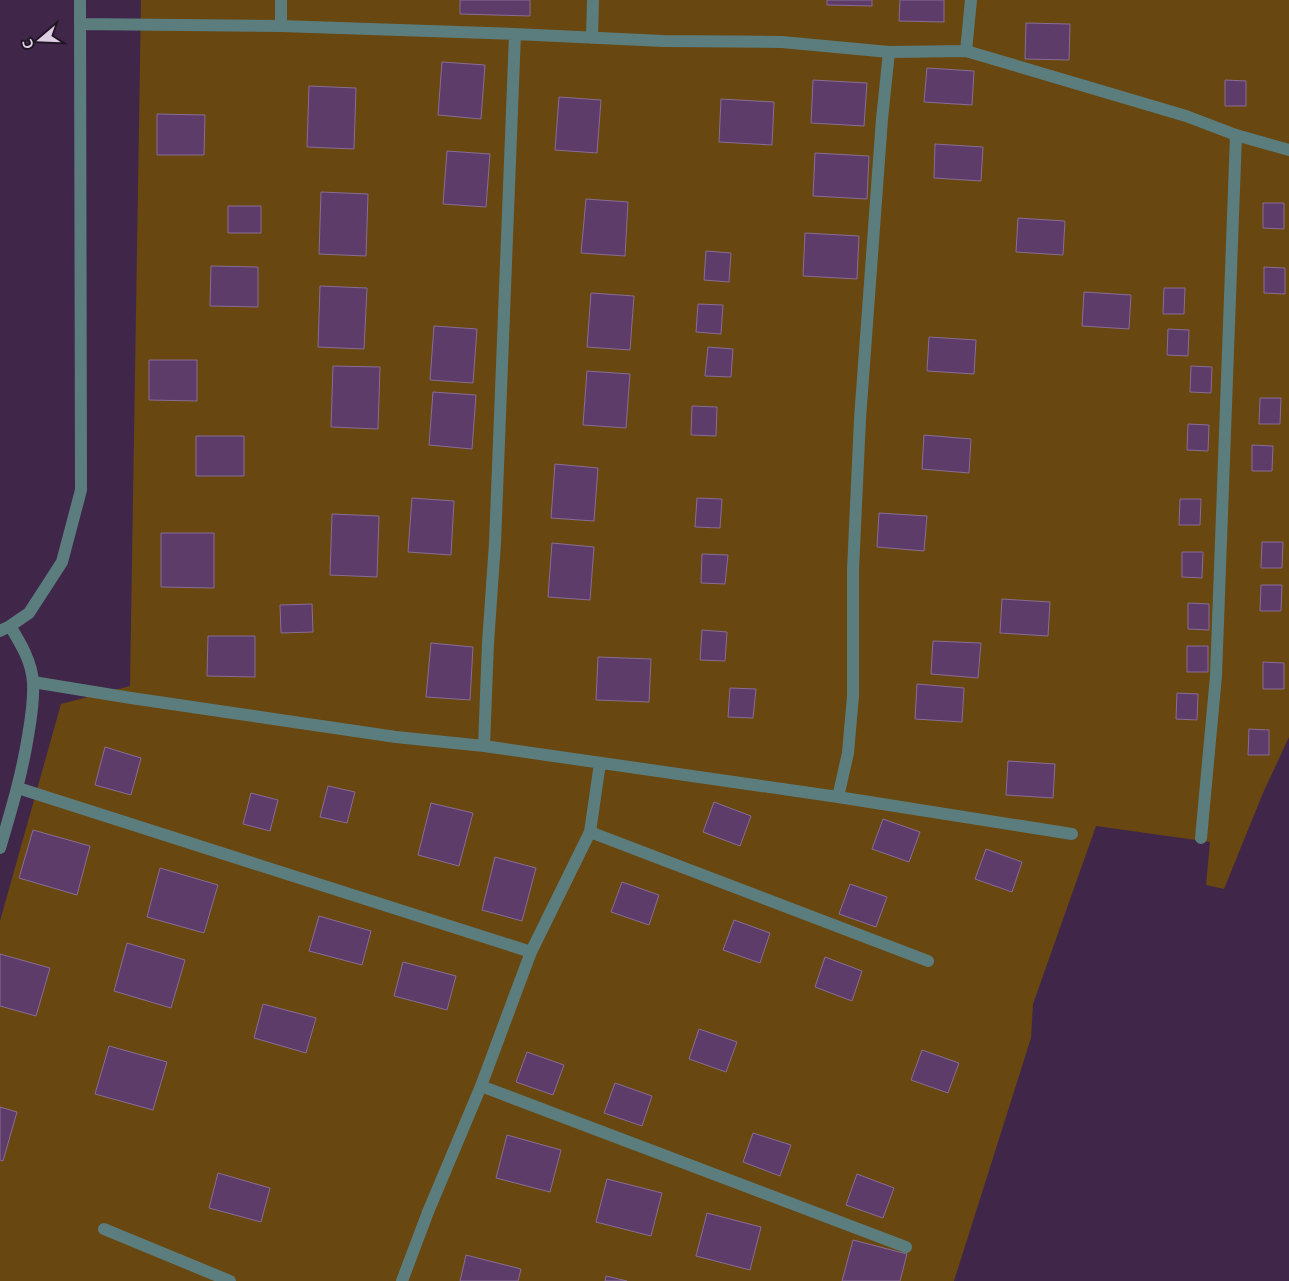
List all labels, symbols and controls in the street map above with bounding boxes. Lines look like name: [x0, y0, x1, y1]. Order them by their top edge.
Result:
north arrow: [15, 15, 65, 65]
text: С: [19, 37, 37, 51]

